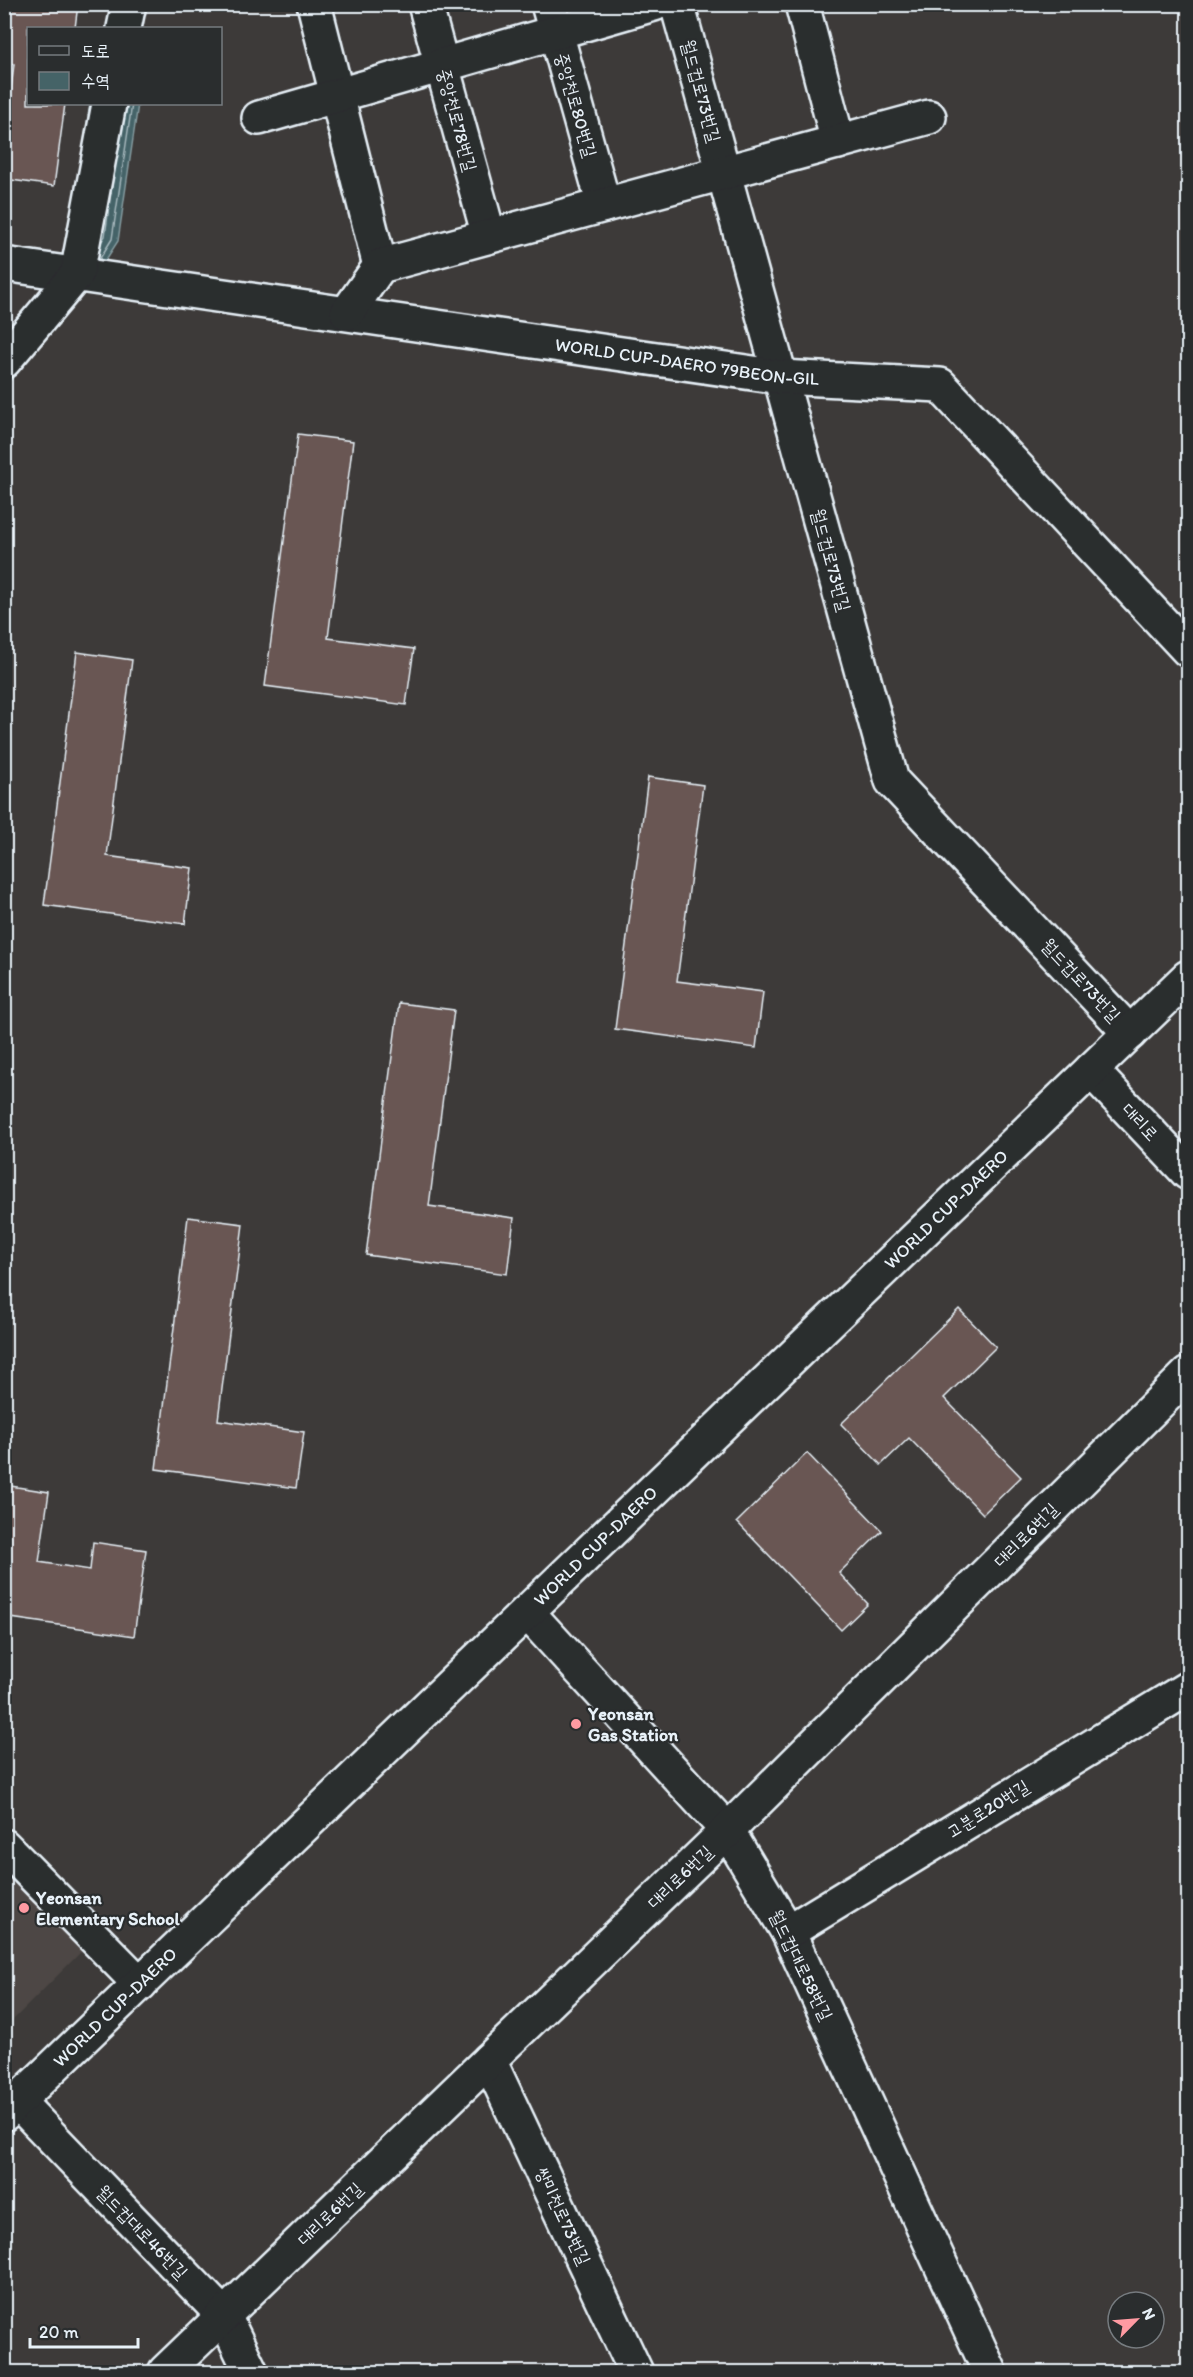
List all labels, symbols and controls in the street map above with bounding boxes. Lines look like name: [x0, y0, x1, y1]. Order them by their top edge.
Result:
legend: [27, 27, 222, 105]
street label: 월드컵로73번길: [677, 37, 725, 145]
text: 도로: [81, 40, 110, 62]
street label: 중앙천로80번길: [551, 50, 602, 160]
street label: 중앙천로78번길: [433, 66, 481, 174]
text: 수역: [81, 70, 110, 92]
street label: WORLD CUP-DAERO 79BEON-GIL: [553, 333, 819, 390]
street label: 월드컵로73번길: [807, 506, 855, 614]
street label: 월드컵로73번길: [1037, 934, 1125, 1027]
street label: 대리로: [1117, 1099, 1163, 1145]
street label: WORLD CUP-DAERO: [879, 1145, 1013, 1274]
street label: WORLD CUP-DAERO: [529, 1481, 662, 1611]
street label: 대리로6번길: [989, 1498, 1063, 1572]
place label: Yeonsan Gas Station: [587, 1703, 679, 1746]
marker: Yeonsan Gas Station: [569, 1717, 583, 1731]
street label: 고분로20번길: [943, 1775, 1034, 1843]
street label: 대리로6번길: [643, 1840, 717, 1913]
place label: Yeonsan Elementary School: [35, 1887, 180, 1930]
marker: Yeonsan Elementary School: [17, 1901, 31, 1915]
street label: 월드컵대로58번길: [765, 1906, 838, 2025]
street label: WORLD CUP-DAERO: [49, 1943, 182, 2072]
street label: 쌍미천로73번길: [531, 2163, 596, 2269]
street label: 대리로6번길: [293, 2177, 367, 2250]
street label: 월드컵대로46번길: [92, 2181, 193, 2284]
north arrow: [1106, 2290, 1166, 2350]
text: N: [1138, 2305, 1160, 2323]
scale bar: [30, 2311, 138, 2349]
text: 20 m: [39, 2321, 79, 2343]

